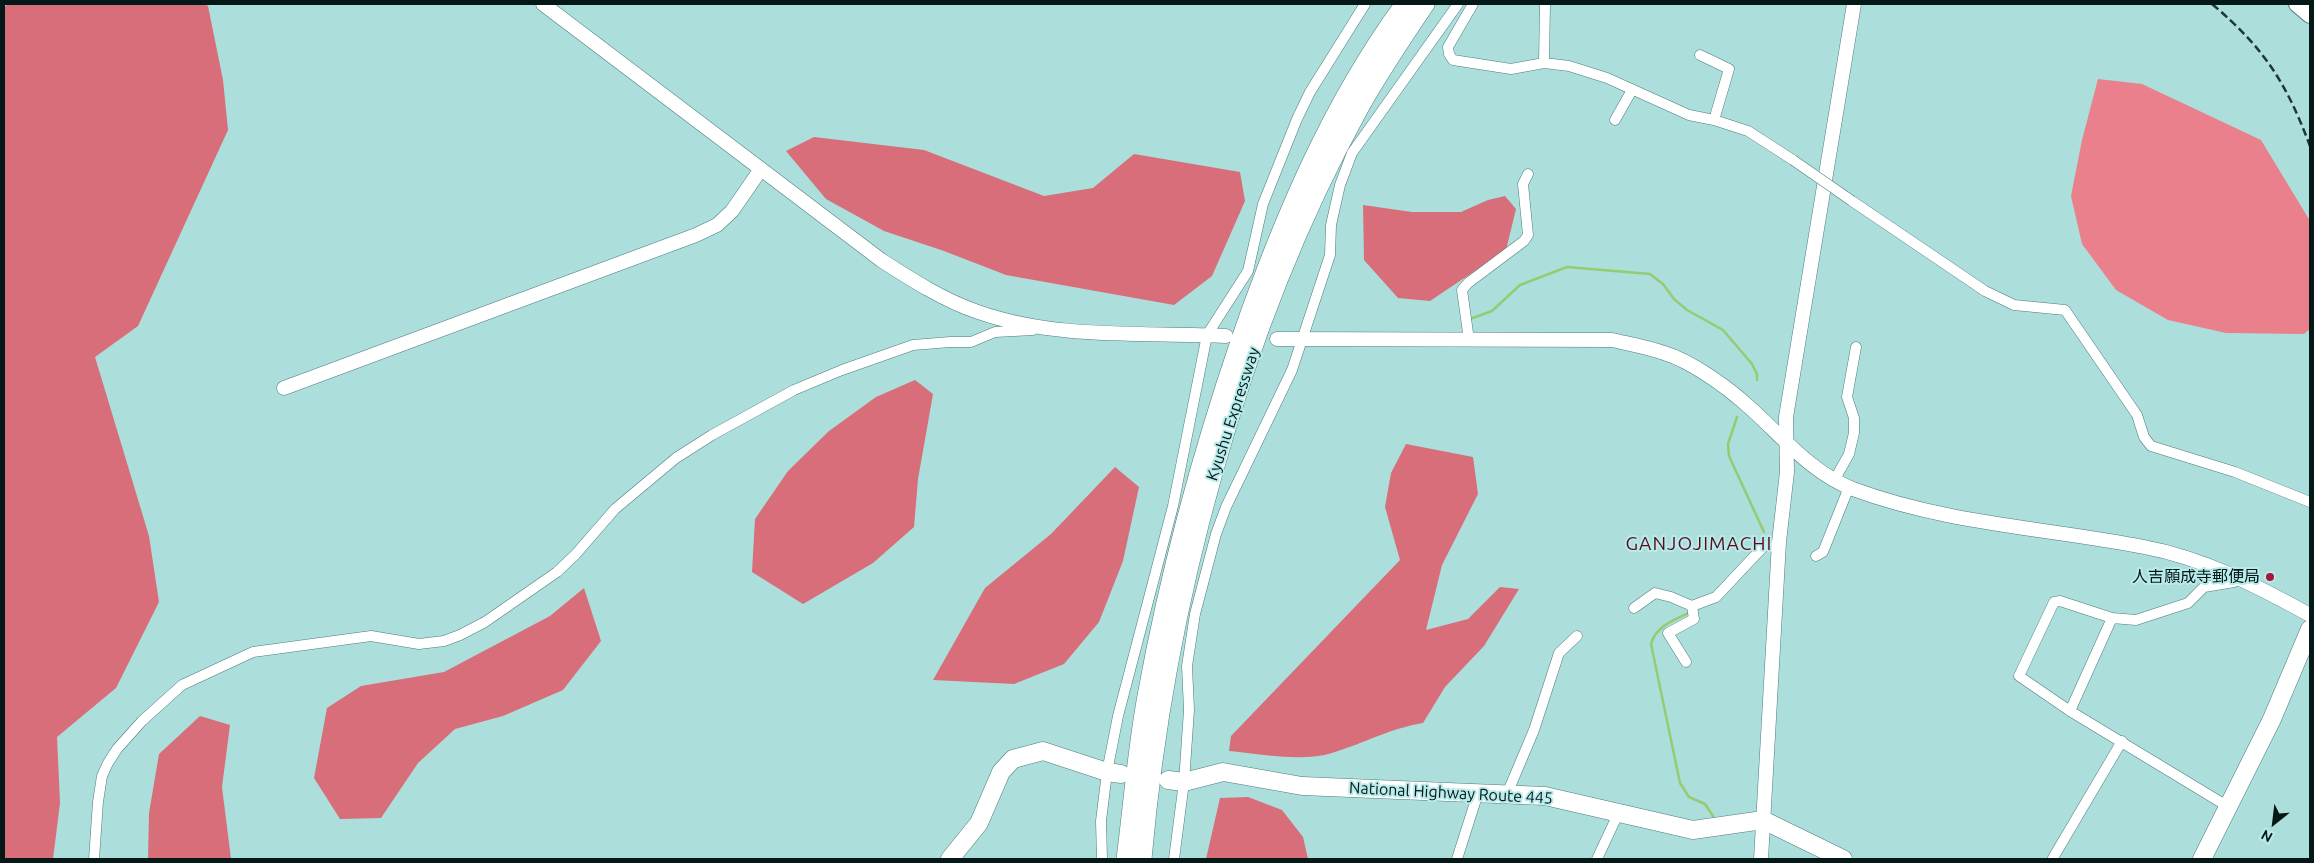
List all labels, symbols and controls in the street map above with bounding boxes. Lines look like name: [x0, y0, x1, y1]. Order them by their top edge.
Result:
street label: Kyushu Expressway: [1202, 345, 1264, 483]
district label: GANJOJIMACHI: [1624, 533, 1774, 555]
place label: 人吉願成寺郵便局: [2132, 567, 2260, 587]
marker: 人吉願成寺郵便局: [2264, 571, 2276, 583]
street label: National Highway Route 445: [1349, 778, 1553, 808]
north arrow: [2249, 798, 2299, 848]
text: N: [2258, 827, 2275, 846]

